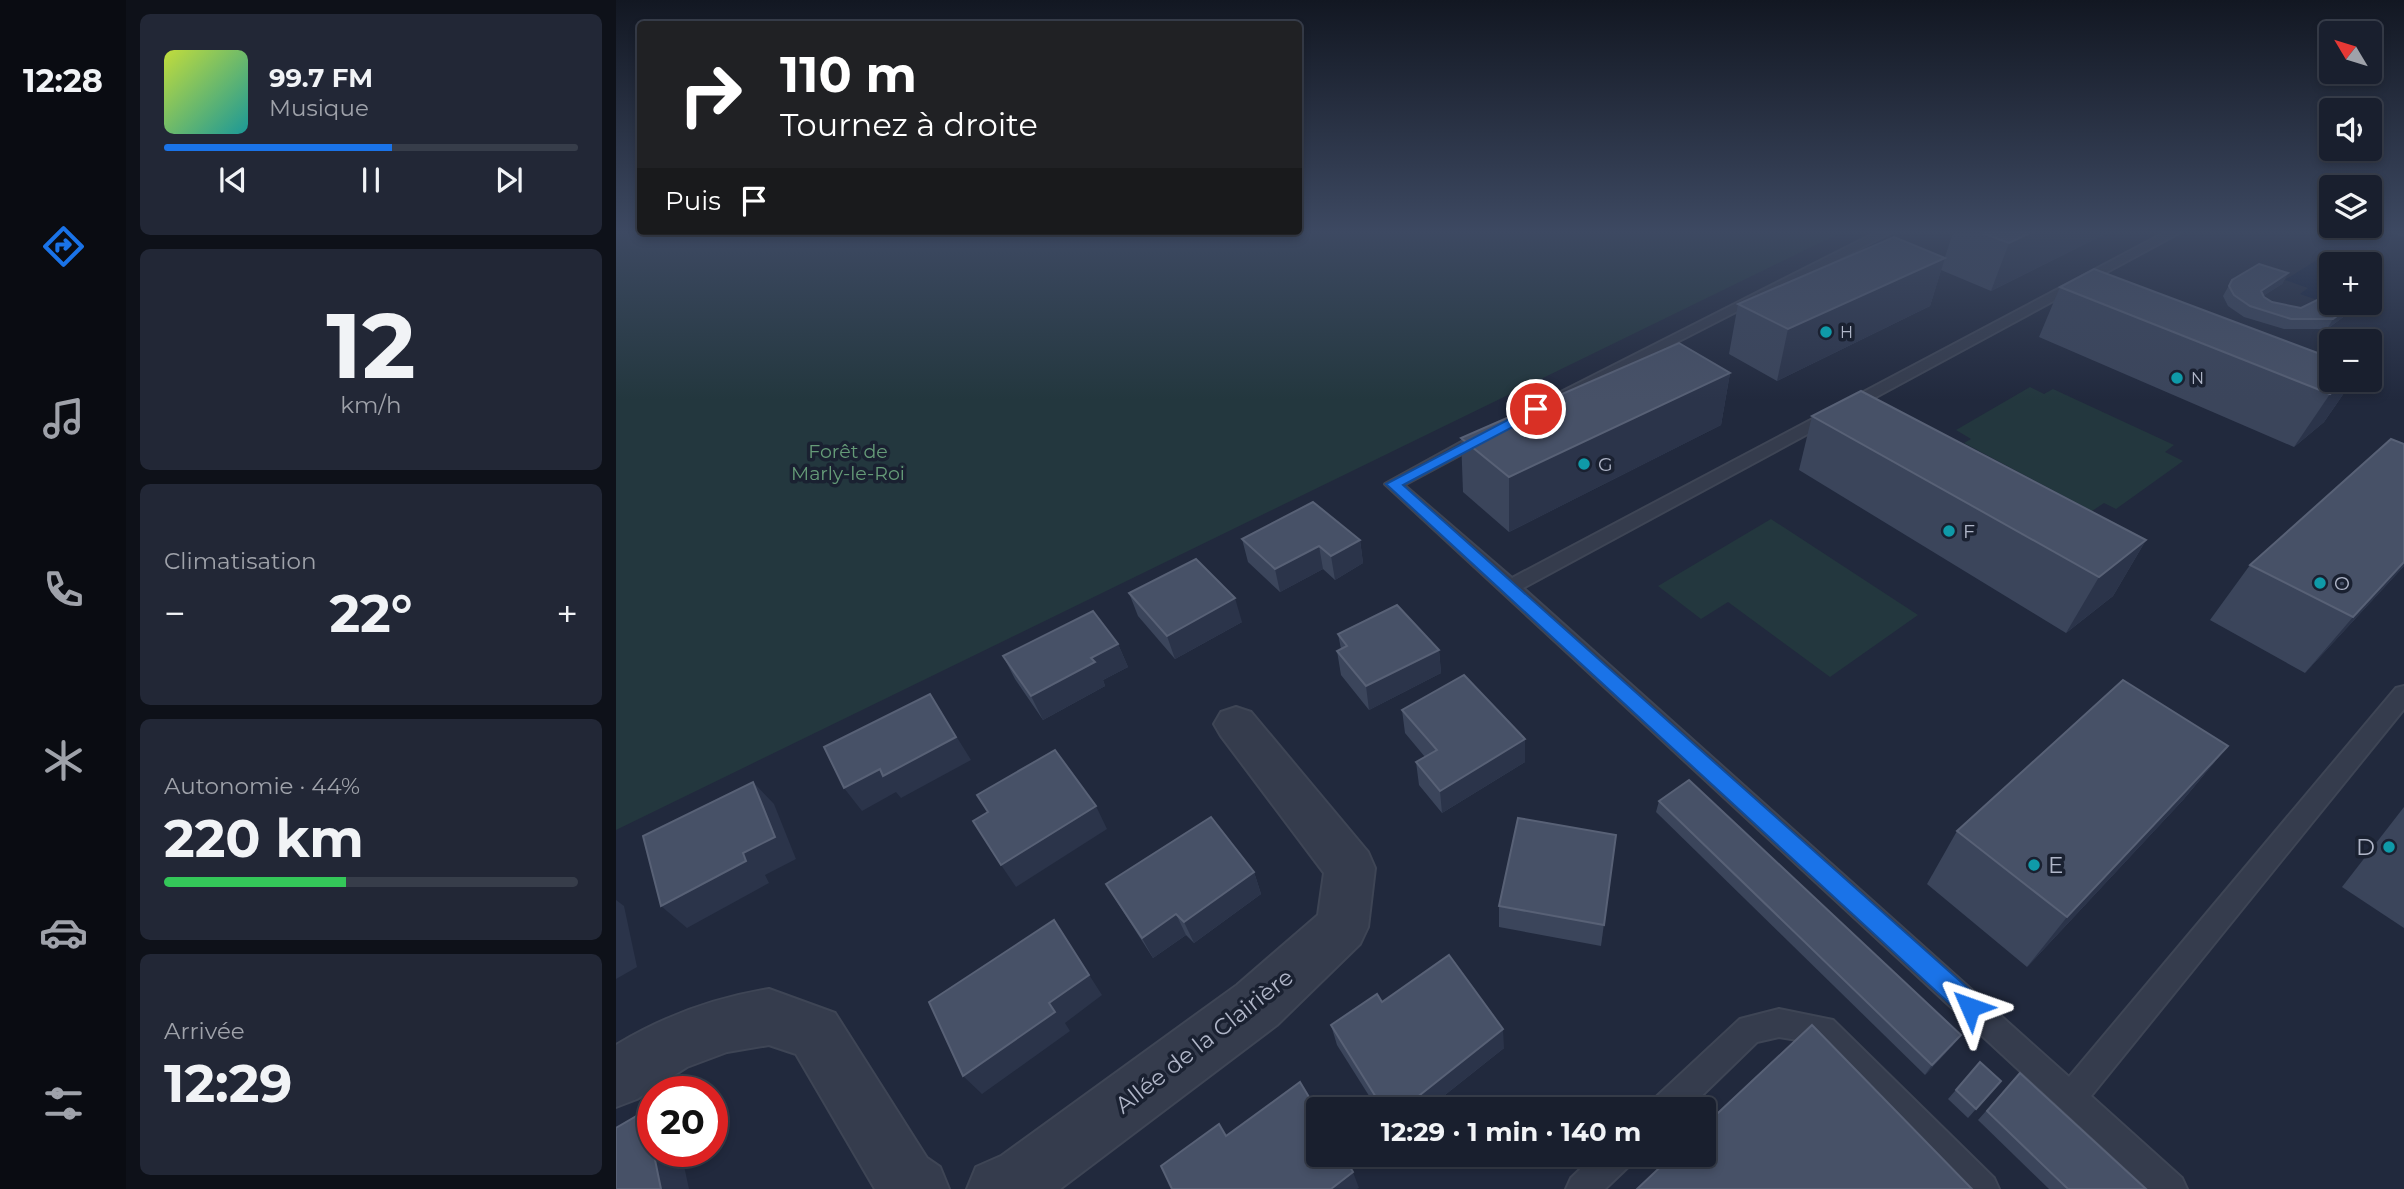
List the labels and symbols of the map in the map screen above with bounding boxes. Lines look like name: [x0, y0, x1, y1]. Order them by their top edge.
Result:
north arrow: [2319, 21, 2382, 84]
place label: H: [1840, 323, 1853, 342]
marker: H: [1818, 324, 1834, 340]
place label: N: [2191, 369, 2204, 388]
marker: N: [2169, 370, 2185, 386]
pin: [1506, 379, 1566, 439]
park label: Forêt de Marly-le-Roi: [791, 440, 905, 485]
place label: G: [1598, 453, 1613, 476]
marker: G: [1576, 456, 1592, 472]
place label: F: [1963, 520, 1975, 543]
marker: F: [1941, 523, 1957, 539]
place label: O: [2334, 572, 2350, 595]
marker: O: [2312, 575, 2328, 591]
place label: D: [2356, 833, 2375, 861]
marker: D: [2381, 839, 2397, 855]
place label: E: [2048, 851, 2063, 879]
marker: E: [2026, 857, 2042, 873]
street label: Allée de la Clairière: [1109, 963, 1299, 1119]
position arrow: [1933, 970, 2007, 1044]
speed limit sign: 20: [637, 1076, 728, 1167]

